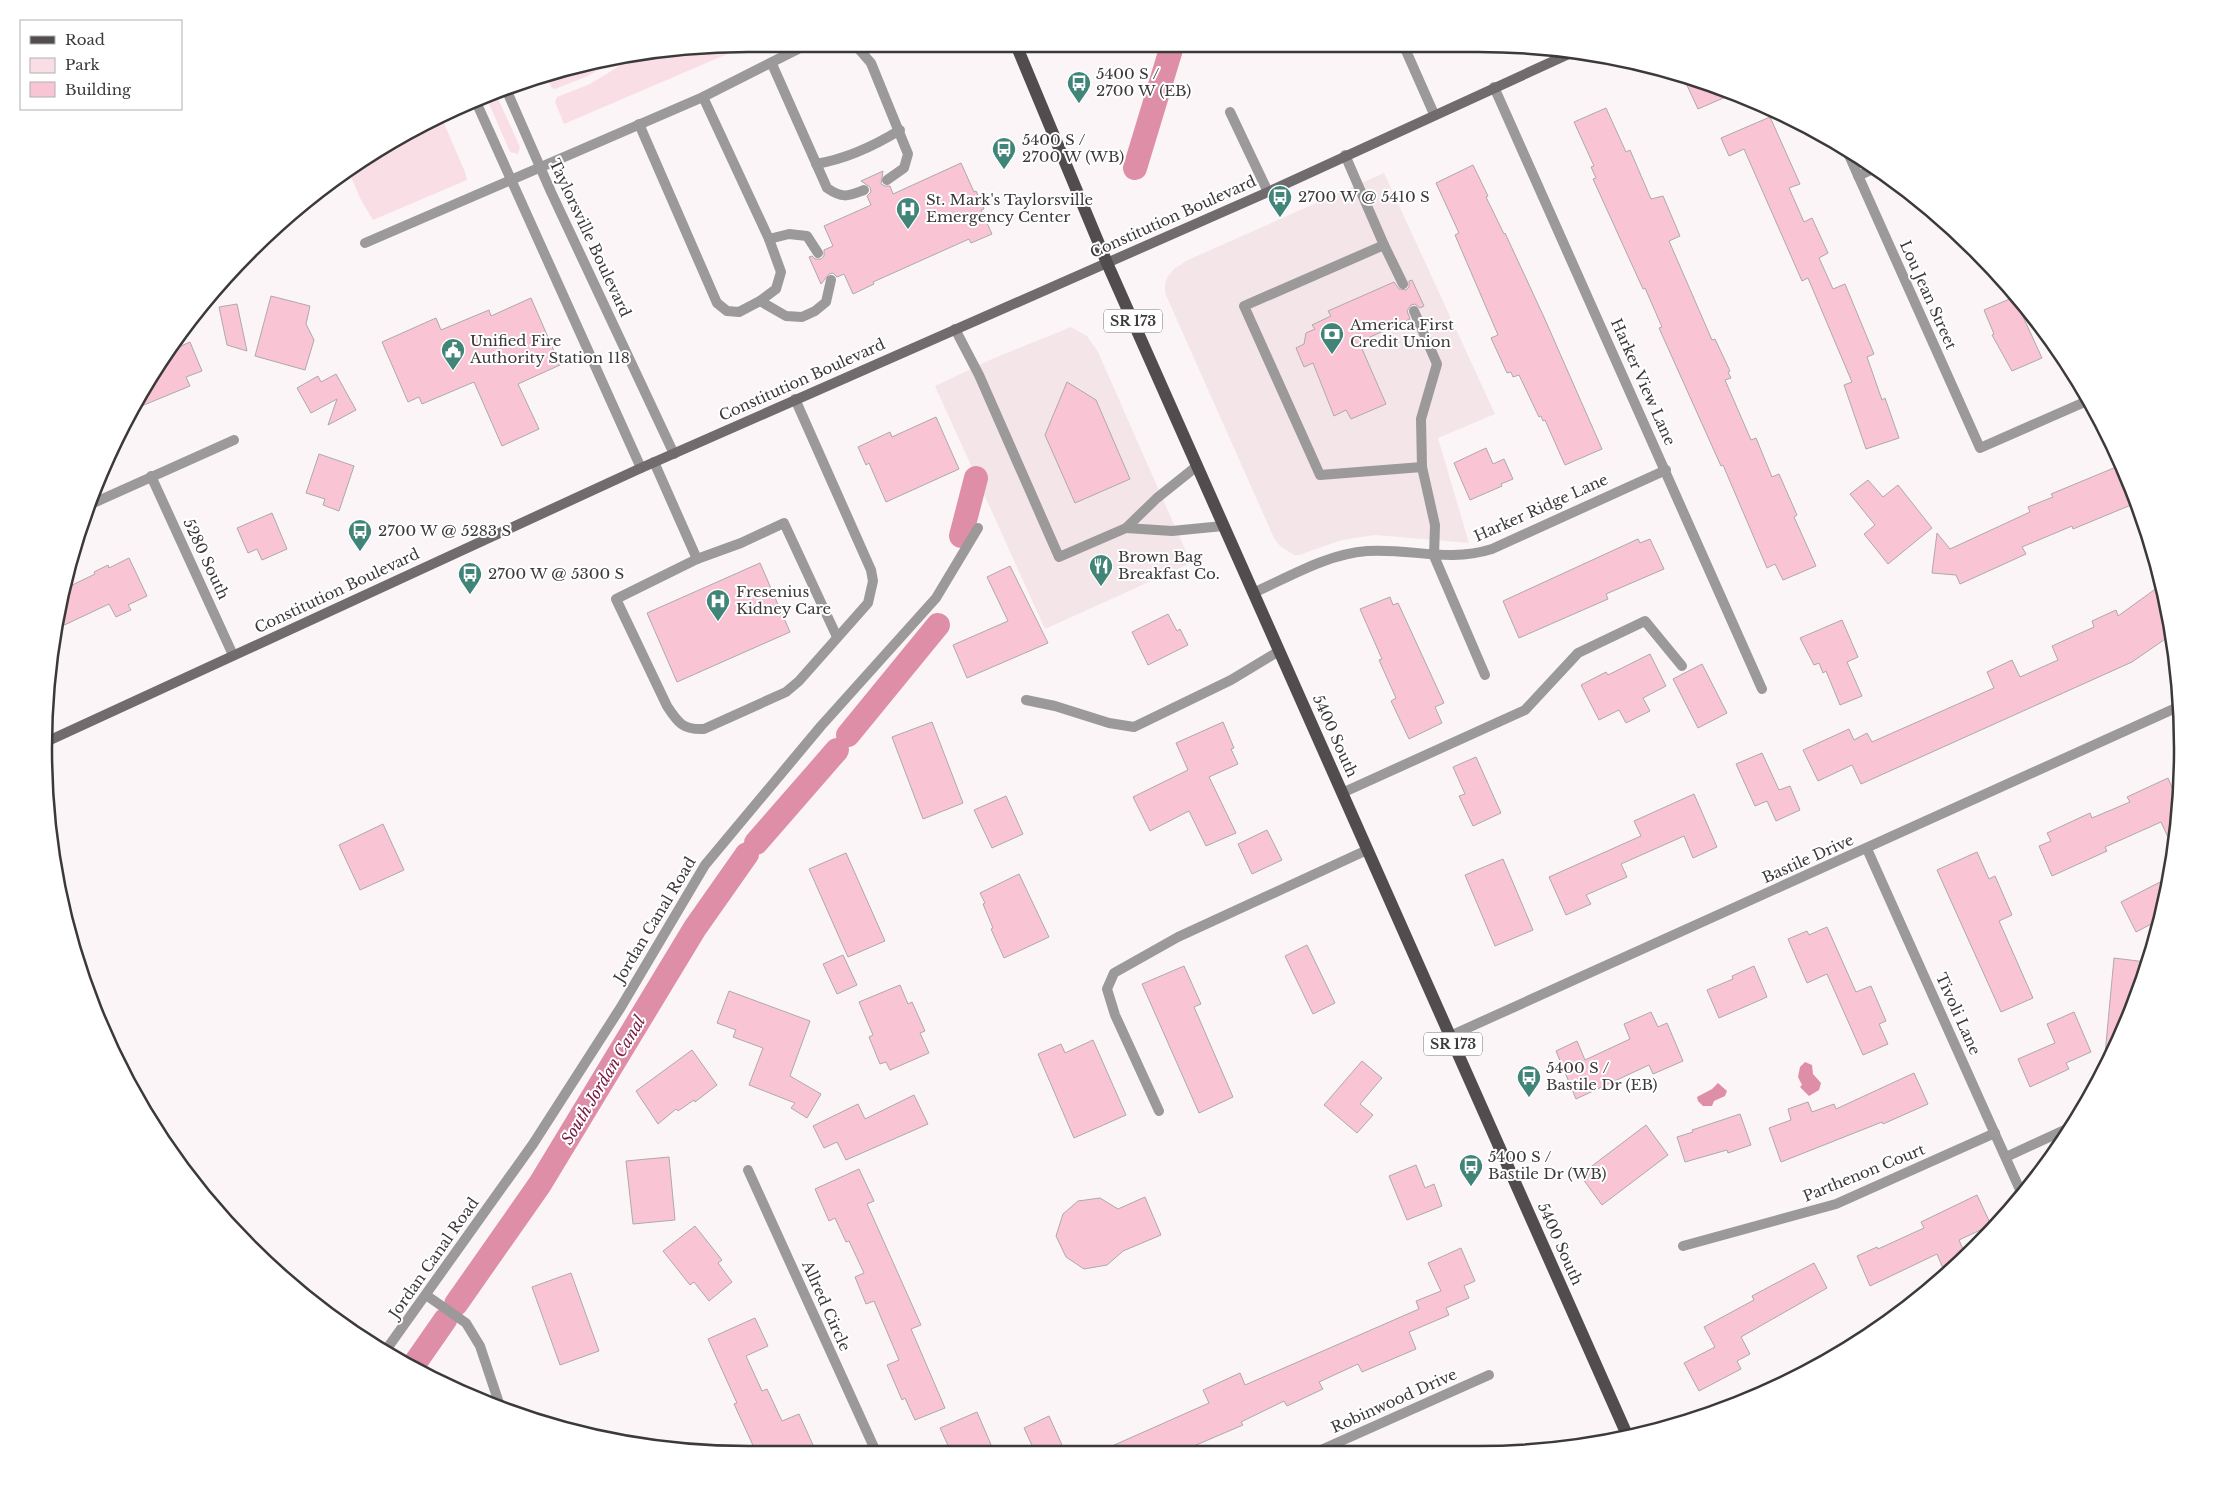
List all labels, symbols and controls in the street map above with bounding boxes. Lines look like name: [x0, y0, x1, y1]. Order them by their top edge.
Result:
legend: [20, 20, 182, 110]
text: Road: [65, 30, 105, 49]
text: Park: [65, 55, 101, 74]
place label: 5400 S / 2700 W (EB): [1096, 64, 1191, 100]
bus stop icon: 5400 S / 2700 W (EB): [1066, 70, 1092, 104]
text: Building: [65, 80, 132, 99]
place label: 5400 S / 2700 W (WB): [1022, 130, 1124, 166]
bus stop icon: 5400 S / 2700 W (WB): [991, 136, 1017, 170]
street label: Taylorsville Boulevard: [545, 156, 636, 320]
street label: Constitution Boulevard: [1087, 171, 1259, 262]
bus stop icon: 2700 W @ 5410 S: [1267, 184, 1293, 218]
place label: 2700 W @ 5410 S: [1298, 187, 1430, 206]
place label: St. Mark's Taylorsville Emergency Center: [926, 190, 1093, 226]
hospital icon: St. Mark's Taylorsville Emergency Center: [895, 196, 921, 230]
street label: Lou Jean Street: [1896, 237, 1961, 353]
road number: SR 173: [1104, 310, 1162, 332]
place label: America First Credit Union: [1349, 315, 1454, 351]
street label: Harker View Lane: [1607, 315, 1680, 448]
bank icon: America First Credit Union: [1319, 321, 1345, 355]
place label: Unified Fire Authority Station 118: [469, 331, 630, 367]
street label: Constitution Boulevard: [716, 334, 888, 425]
public building icon: Unified Fire Authority Station 118: [440, 337, 466, 371]
street label: Harker Ridge Lane: [1471, 469, 1611, 546]
street label: 5280 South: [179, 515, 234, 602]
bus stop icon: 2700 W @ 5283 S: [347, 518, 373, 552]
place label: 2700 W @ 5283 S: [378, 521, 511, 540]
street label: Constitution Boulevard: [251, 544, 422, 637]
place label: Brown Bag Breakfast Co.: [1118, 547, 1220, 583]
restaurant icon: Brown Bag Breakfast Co.: [1088, 553, 1114, 587]
bus stop icon: 2700 W @ 5300 S: [457, 561, 483, 595]
place label: 2700 W @ 5300 S: [488, 564, 624, 583]
place label: Fresenius Kidney Care: [736, 582, 831, 618]
hospital icon: Fresenius Kidney Care: [705, 588, 731, 622]
street label: 5400 South: [1309, 691, 1362, 780]
street label: Bastile Drive: [1759, 830, 1856, 887]
street label: Jordan Canal Road: [608, 853, 700, 988]
street label: Tivoli Lane: [1932, 970, 1985, 1058]
water label: South Jordan Canal: [557, 1011, 650, 1148]
road number: SR 173: [1424, 1032, 1482, 1056]
place label: 5400 S / Bastile Dr (EB): [1546, 1058, 1658, 1094]
bus stop icon: 5400 S / Bastile Dr (EB): [1516, 1064, 1542, 1098]
street label: Parthenon Court: [1800, 1139, 1928, 1206]
place label: 5400 S / Bastile Dr (WB): [1488, 1147, 1606, 1183]
bus stop icon: 5400 S / Bastile Dr (WB): [1458, 1153, 1484, 1187]
street label: Jordan Canal Road: [384, 1193, 483, 1324]
street label: 5400 South: [1534, 1199, 1587, 1288]
street label: Allred Circle: [798, 1257, 855, 1354]
street label: Robinwood Drive: [1328, 1364, 1460, 1437]

